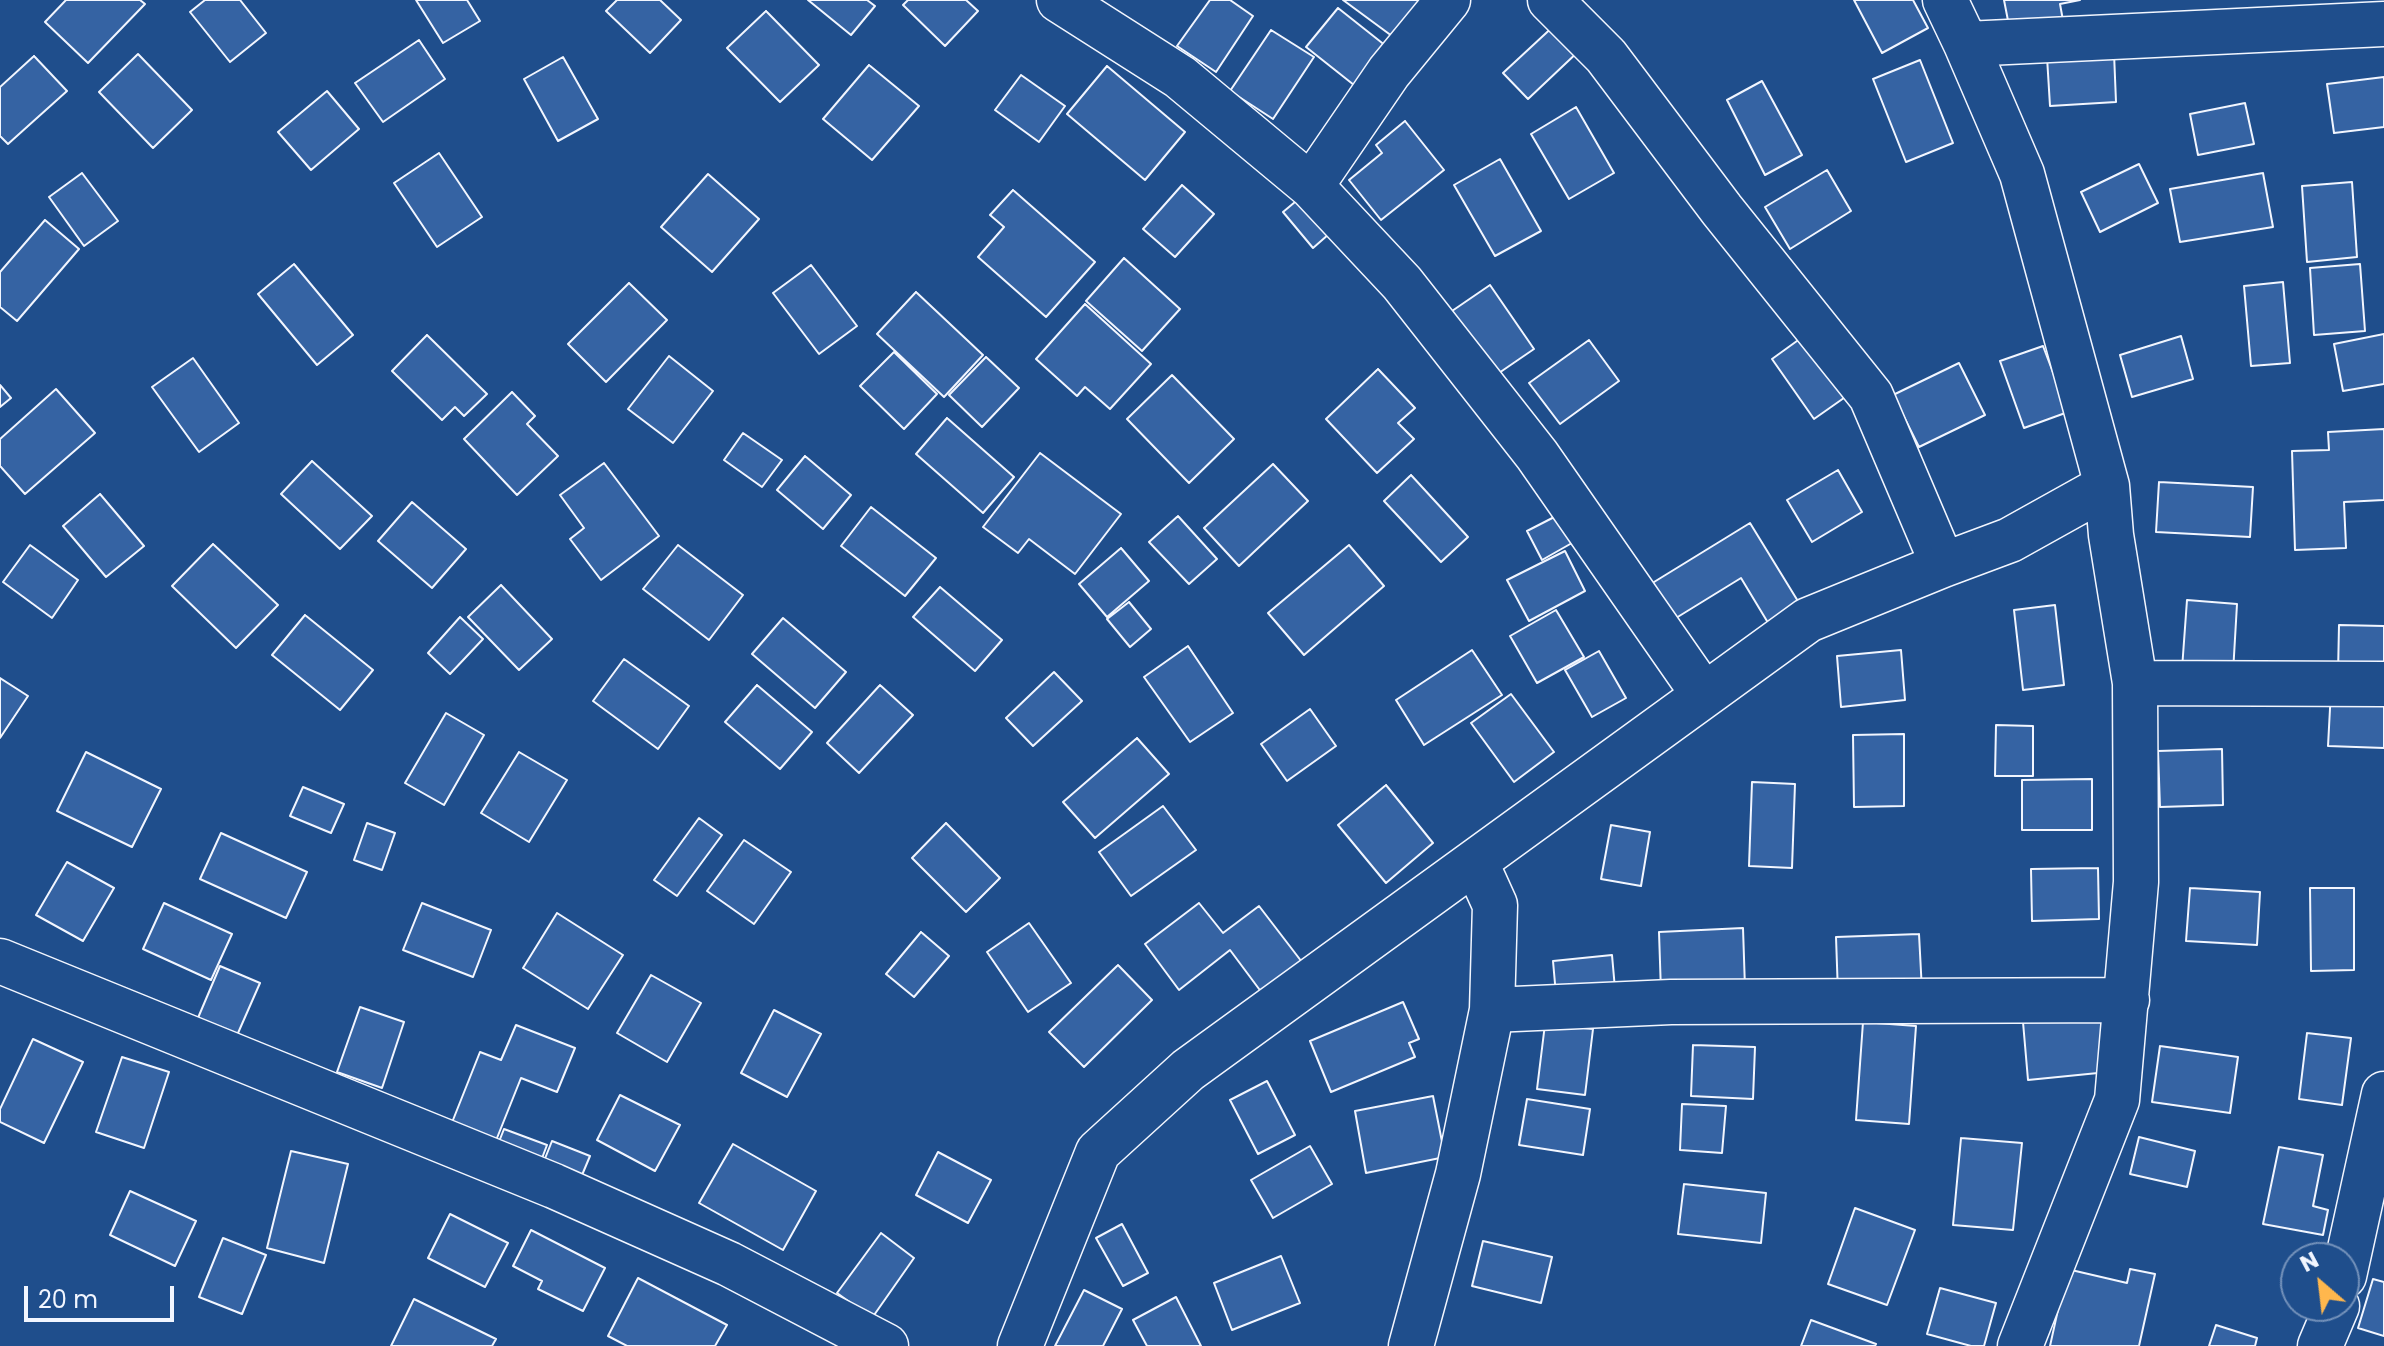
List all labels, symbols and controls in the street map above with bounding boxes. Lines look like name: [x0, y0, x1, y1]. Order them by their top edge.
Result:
north arrow: [2280, 1242, 2360, 1322]
text: N: [2295, 1245, 2324, 1280]
scale bar: [28, 1270, 178, 1320]
text: 20 m: [38, 1283, 98, 1316]

